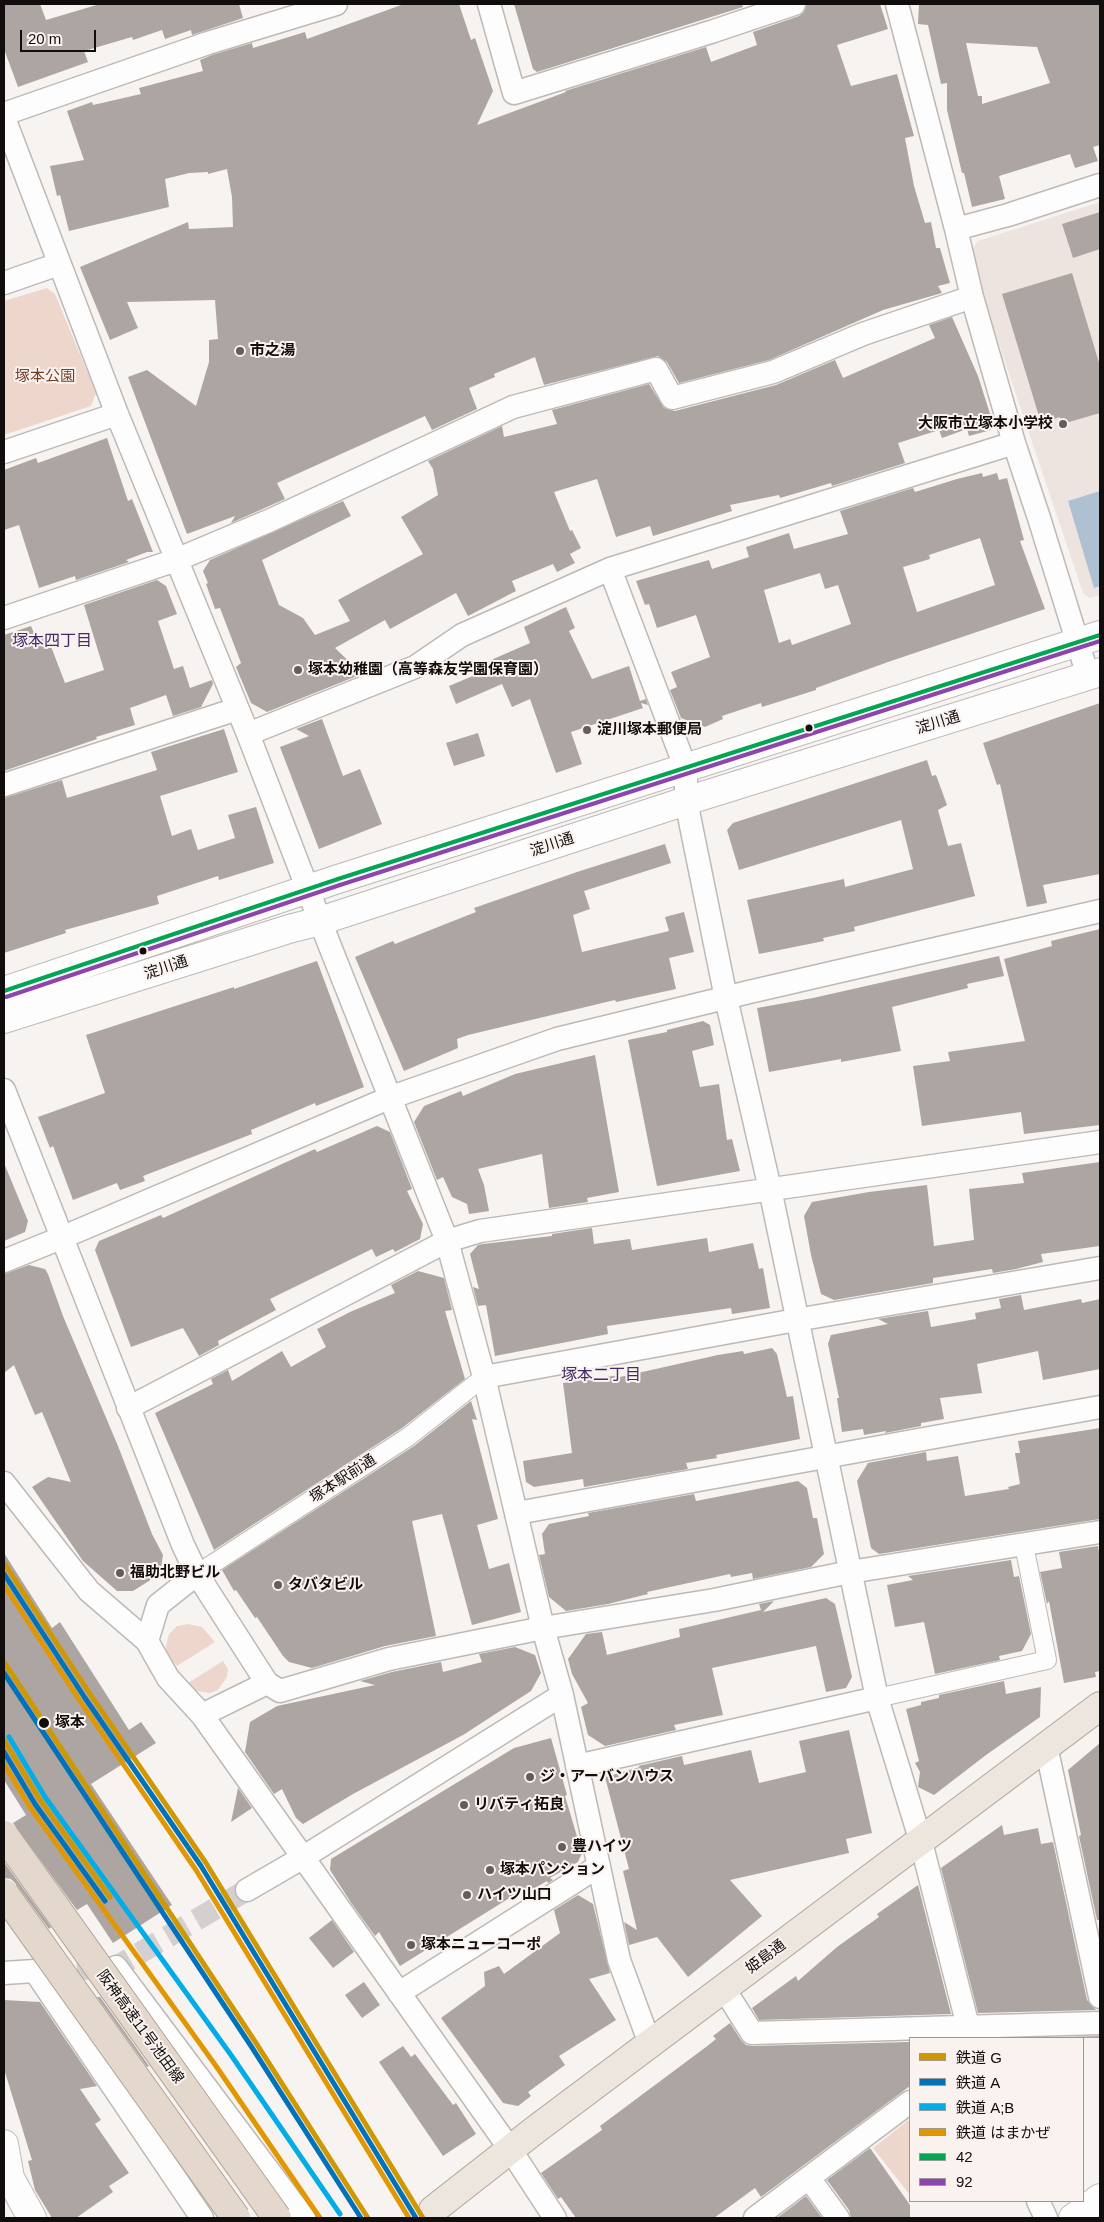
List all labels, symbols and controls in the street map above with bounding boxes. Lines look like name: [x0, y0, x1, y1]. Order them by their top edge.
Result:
scale bar: [22, 20, 99, 52]
text: 20 m: [28, 30, 61, 47]
place label: 市之湯: [250, 342, 295, 360]
marker: 市之湯: [234, 345, 246, 357]
park label: 塚本公園: [15, 368, 75, 386]
place label: 大阪市立塚本小学校: [918, 415, 1053, 433]
marker: 大阪市立塚本小学校: [1057, 418, 1069, 430]
district label: 塚本四丁目: [12, 632, 92, 652]
place label: 塚本幼稚園（高等森友学園保育園）: [308, 661, 548, 679]
marker: 塚本幼稚園（高等森友学園保育園）: [292, 664, 304, 676]
street label: 淀川通: [914, 708, 962, 738]
place label: 淀川塚本郵便局: [597, 721, 702, 739]
unlabelled marker: [804, 723, 814, 733]
marker: 淀川塚本郵便局: [581, 724, 593, 736]
street label: 淀川通: [528, 829, 576, 861]
unlabelled marker: [138, 946, 148, 956]
street label: 淀川通: [142, 952, 190, 984]
district label: 塚本二丁目: [561, 1366, 641, 1386]
street label: 塚本駅前通: [307, 1451, 379, 1507]
place label: 福助北野ビル: [130, 1564, 220, 1582]
marker: 福助北野ビル: [114, 1567, 126, 1579]
place label: タバタビル: [288, 1576, 363, 1594]
marker: タバタビル: [272, 1579, 284, 1591]
place label: 塚本: [55, 1714, 85, 1732]
marker: 塚本: [37, 1716, 51, 1730]
place label: ジ・アーバンハウス: [540, 1768, 674, 1786]
marker: ジ・アーバンハウス: [524, 1771, 536, 1783]
place label: リバティ拓良: [474, 1796, 564, 1814]
marker: リバティ拓良: [458, 1799, 470, 1811]
place label: 豊ハイツ: [572, 1838, 632, 1856]
marker: 豊ハイツ: [556, 1841, 568, 1853]
place label: 塚本パンション: [500, 1861, 605, 1879]
marker: 塚本パンション: [484, 1864, 496, 1876]
place label: ハイツ山口: [477, 1886, 552, 1904]
marker: ハイツ山口: [461, 1889, 473, 1901]
place label: 塚本ニューコーポ: [421, 1936, 541, 1954]
street label: 姫島通: [743, 1936, 789, 1978]
marker: 塚本ニューコーポ: [405, 1939, 417, 1951]
street label: 阪神高速11号池田線: [93, 1967, 187, 2087]
legend: [909, 2037, 1084, 2202]
text: 鉄道 G: [956, 2049, 1002, 2066]
text: 鉄道 A: [956, 2074, 1000, 2091]
text: 鉄道 A;B: [956, 2099, 1014, 2116]
text: 鉄道 はまかぜ: [956, 2124, 1050, 2141]
text: 42: [956, 2148, 973, 2165]
text: 92: [956, 2173, 973, 2190]

